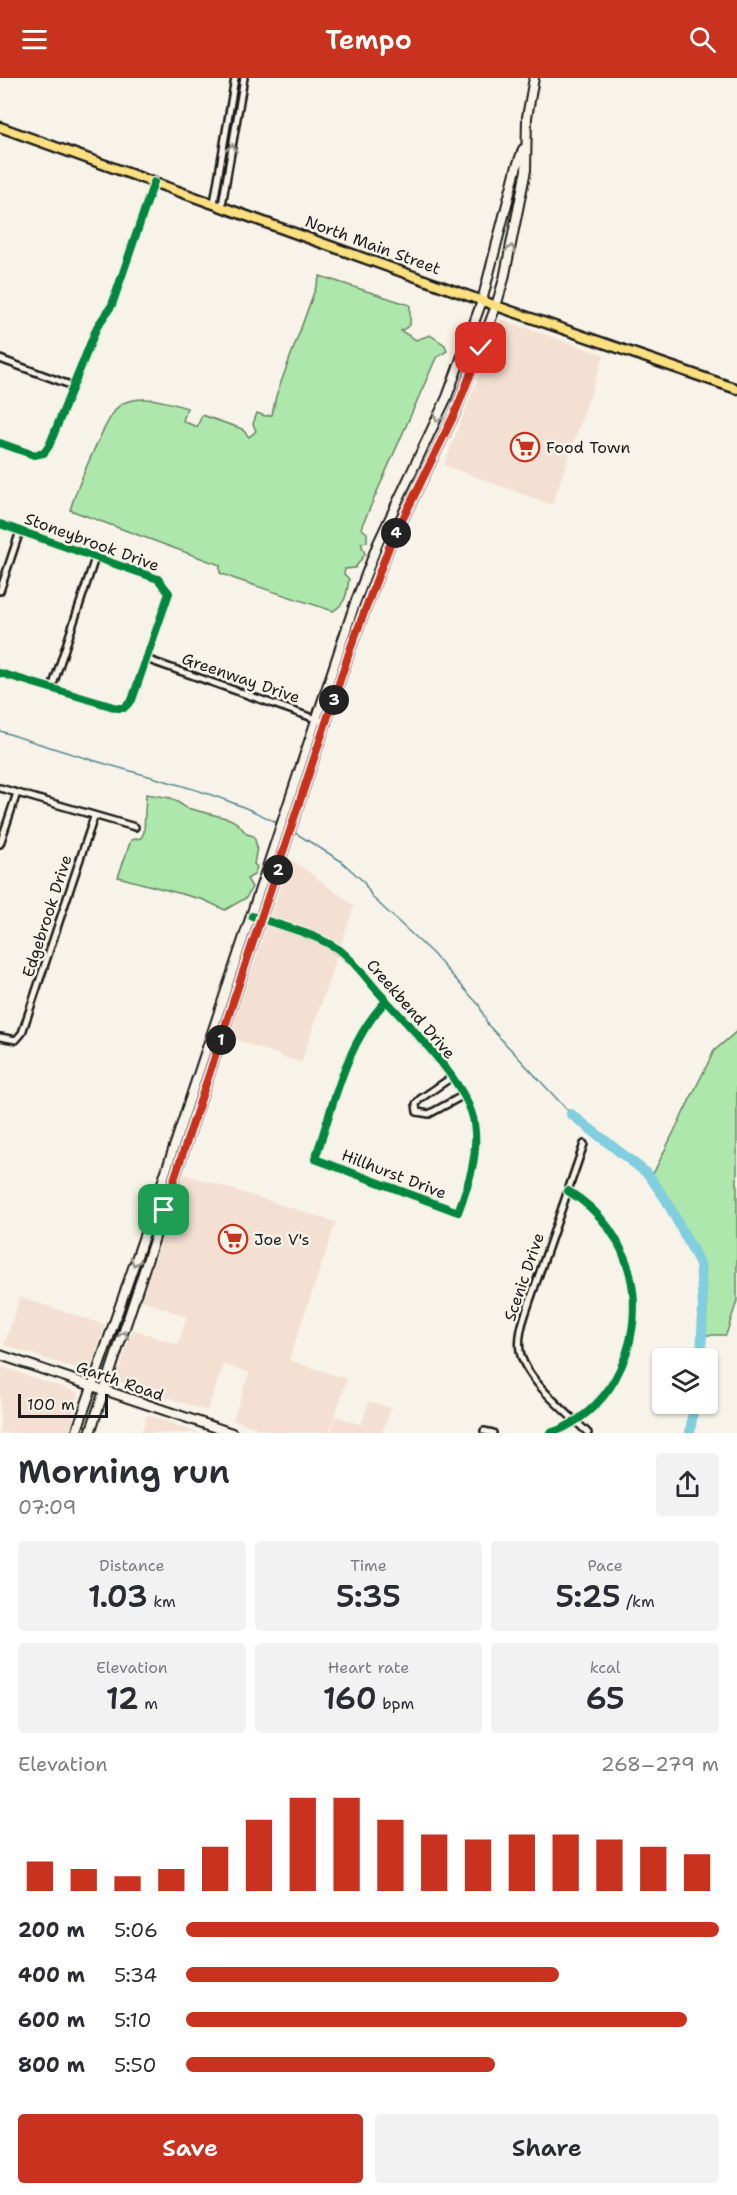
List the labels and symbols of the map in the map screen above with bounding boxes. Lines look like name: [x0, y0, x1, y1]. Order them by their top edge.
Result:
one-way arrow: [225, 143, 238, 153]
street label: North Main Street: [302, 211, 444, 279]
one-way arrow: [504, 245, 517, 255]
pin: [455, 322, 506, 373]
one-way arrow: [434, 412, 446, 423]
supermarket icon: Food Town: [509, 431, 541, 463]
place label: Food Town: [546, 437, 631, 458]
street label: Stoneybrook Drive: [22, 508, 162, 576]
pin: 4: [381, 518, 411, 548]
street label: Greenway Drive: [179, 648, 303, 708]
pin: 3: [319, 685, 349, 715]
street label: Edgebrook Drive: [17, 852, 77, 980]
pin: 2: [263, 855, 293, 885]
street label: Creekbend Drive: [362, 955, 460, 1063]
pin: 1: [206, 1025, 236, 1055]
street label: Hillhurst Drive: [339, 1144, 449, 1204]
pin: [138, 1184, 189, 1235]
supermarket icon: Joe V's: [217, 1223, 249, 1255]
place label: Joe V's: [254, 1229, 310, 1250]
street label: Scenic Drive: [499, 1230, 549, 1324]
one-way arrow: [130, 1256, 143, 1267]
one-way arrow: [117, 1330, 129, 1341]
street label: Garth Road: [73, 1356, 167, 1406]
scale bar: [18, 1391, 108, 1418]

